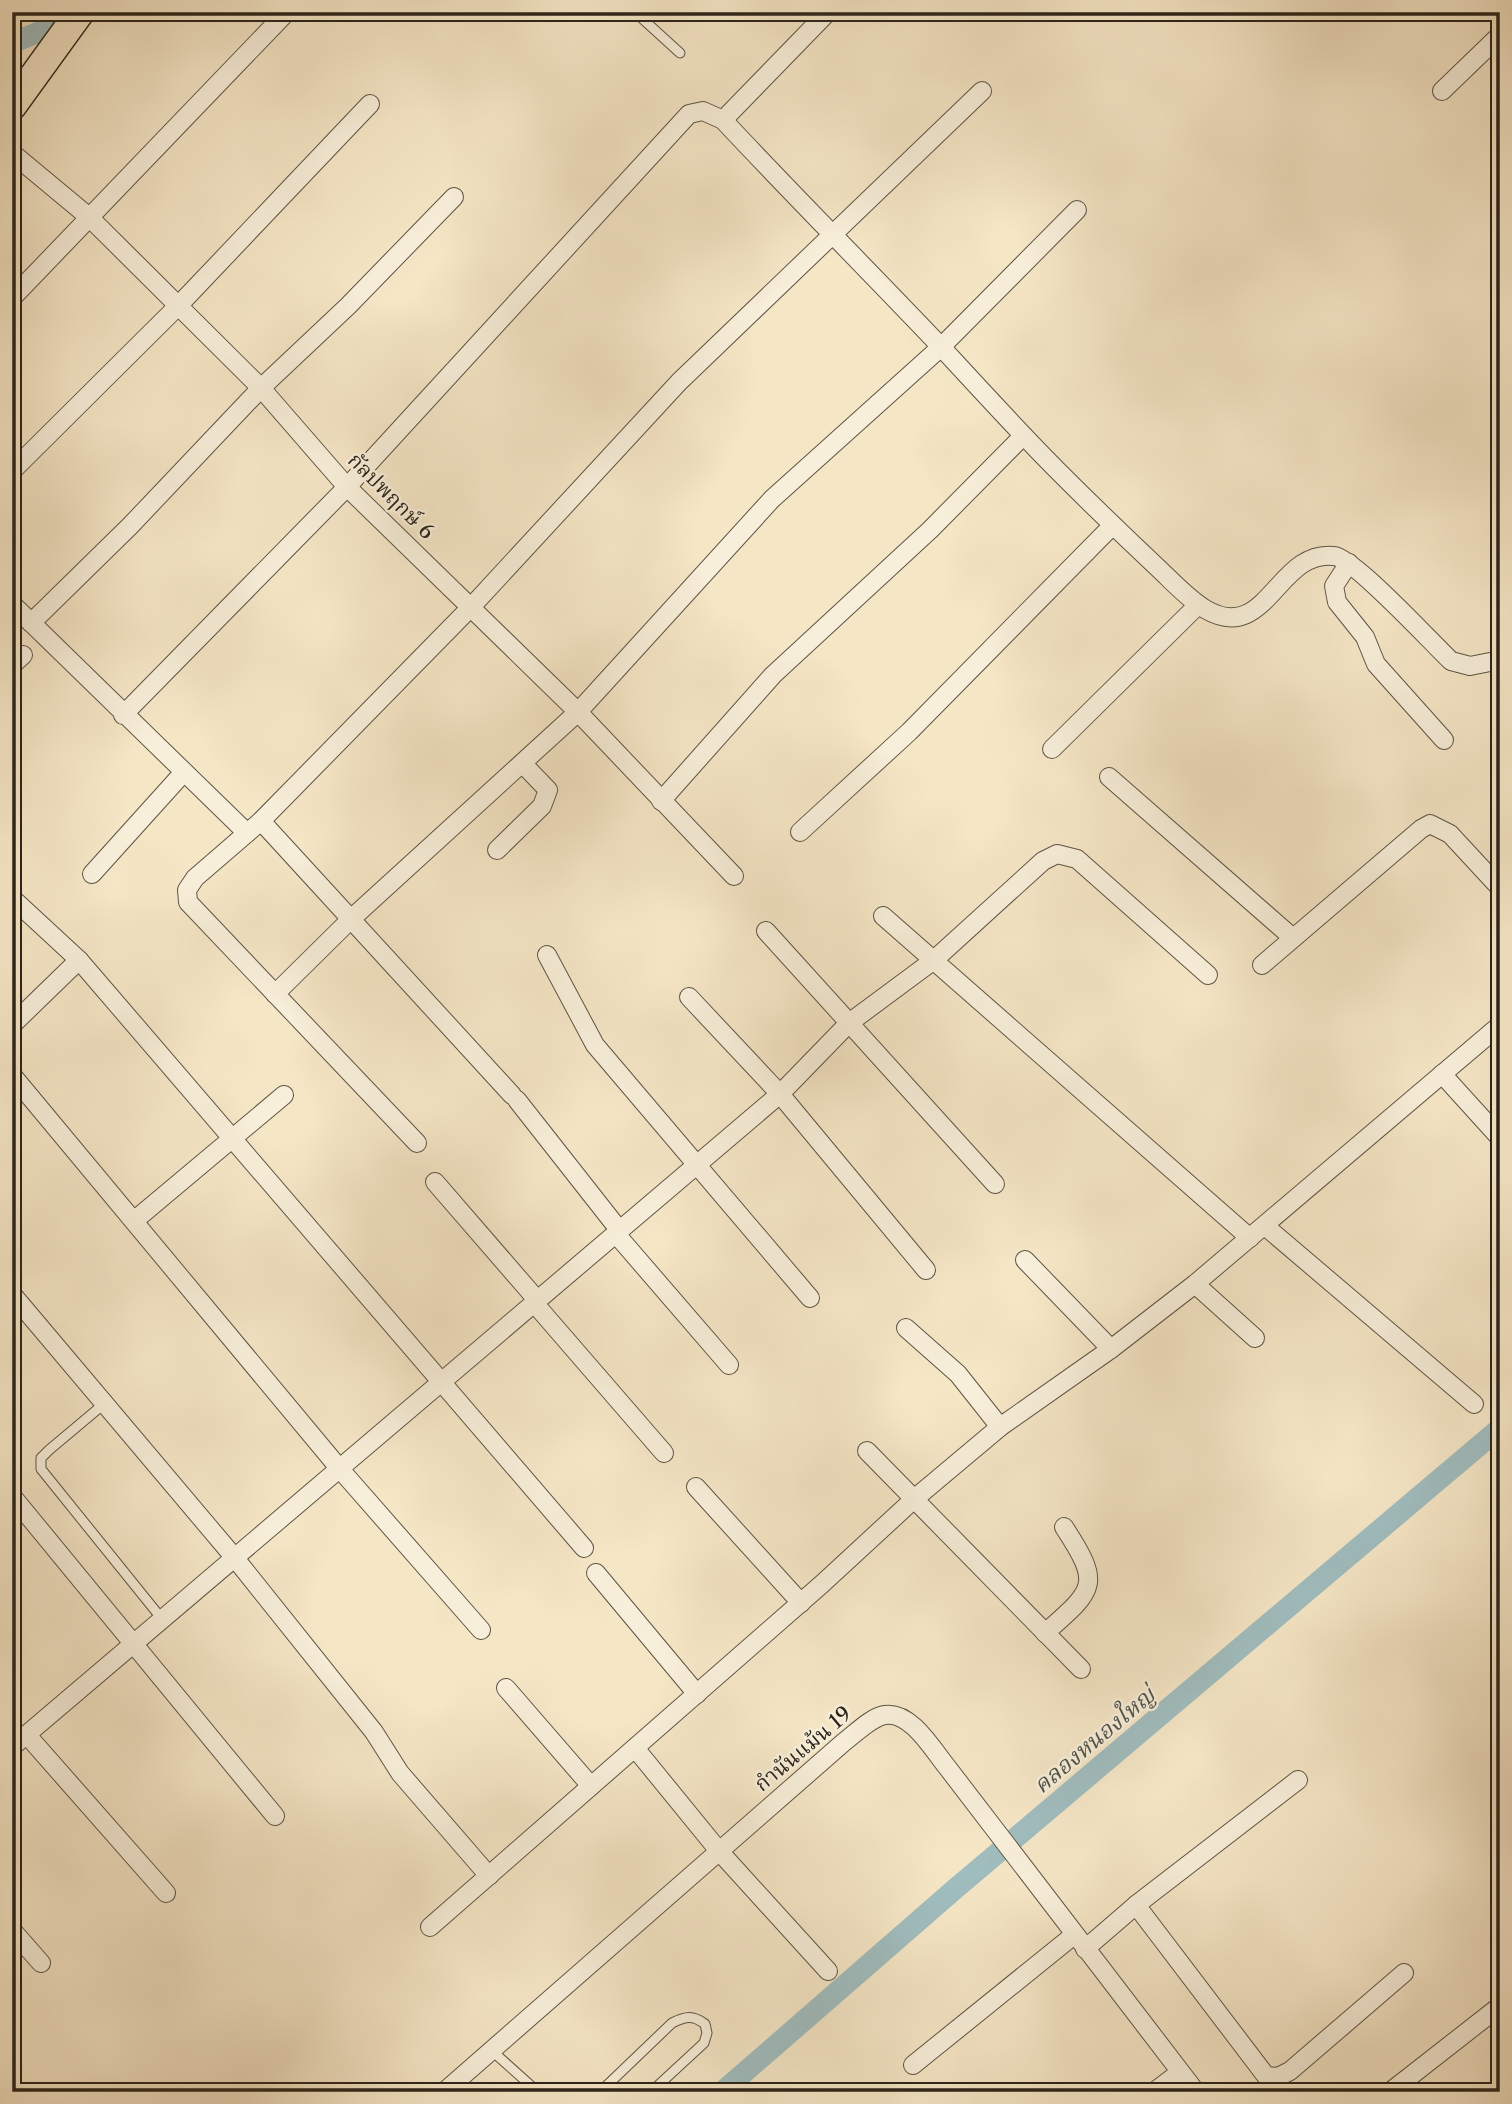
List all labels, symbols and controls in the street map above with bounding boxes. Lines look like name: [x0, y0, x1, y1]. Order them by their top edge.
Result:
street label: กัลปพฤกษ์ 6: [343, 447, 440, 544]
water label: คลองหนองใหญ่: [1026, 1677, 1163, 1799]
street label: กำนันแม้น 19: [749, 1701, 856, 1796]

